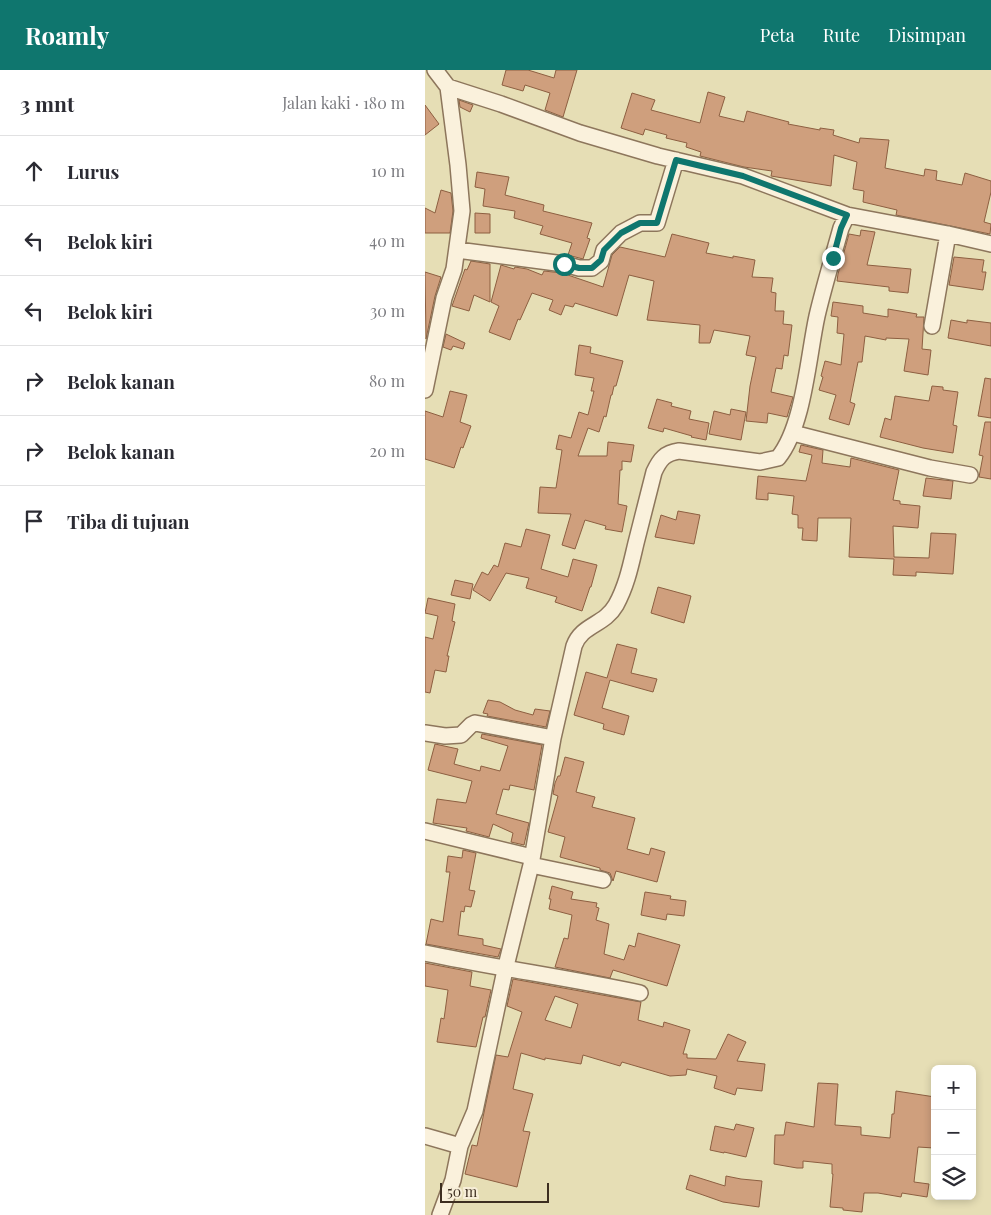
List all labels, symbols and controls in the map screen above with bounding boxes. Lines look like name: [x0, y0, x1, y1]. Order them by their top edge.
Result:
text: Roamly: [25, 19, 109, 51]
text: Peta: [760, 23, 795, 47]
text: Rute: [823, 23, 860, 47]
text: Disimpan: [888, 23, 966, 47]
text: 3 mnt: [20, 89, 74, 117]
text: Jalan kaki · 180 m: [282, 92, 405, 113]
icon: ahead: [20, 157, 48, 185]
text: Lurus: [67, 158, 119, 184]
text: 10 m: [371, 160, 405, 181]
icon: left: [20, 227, 48, 255]
text: Belok kiri: [67, 228, 153, 254]
text: 40 m: [369, 230, 405, 251]
route end: [822, 247, 845, 270]
route start: [553, 253, 576, 276]
icon: left: [20, 297, 48, 325]
text: Belok kiri: [67, 298, 153, 324]
text: 30 m: [370, 300, 405, 321]
icon: right: [20, 367, 48, 395]
text: Belok kanan: [67, 368, 175, 394]
text: 80 m: [369, 370, 405, 391]
icon: right: [20, 437, 48, 465]
text: Belok kanan: [67, 438, 175, 464]
text: 20 m: [370, 440, 405, 461]
icon: arrive: [20, 507, 48, 535]
text: Tiba di tujuan: [67, 508, 189, 534]
map controls: [931, 1065, 976, 1200]
button: +: [931, 1065, 976, 1110]
button: −: [931, 1110, 976, 1155]
button: layers: [931, 1155, 976, 1200]
scale bar: [440, 1180, 549, 1203]
text: 50 m: [447, 1182, 477, 1201]

